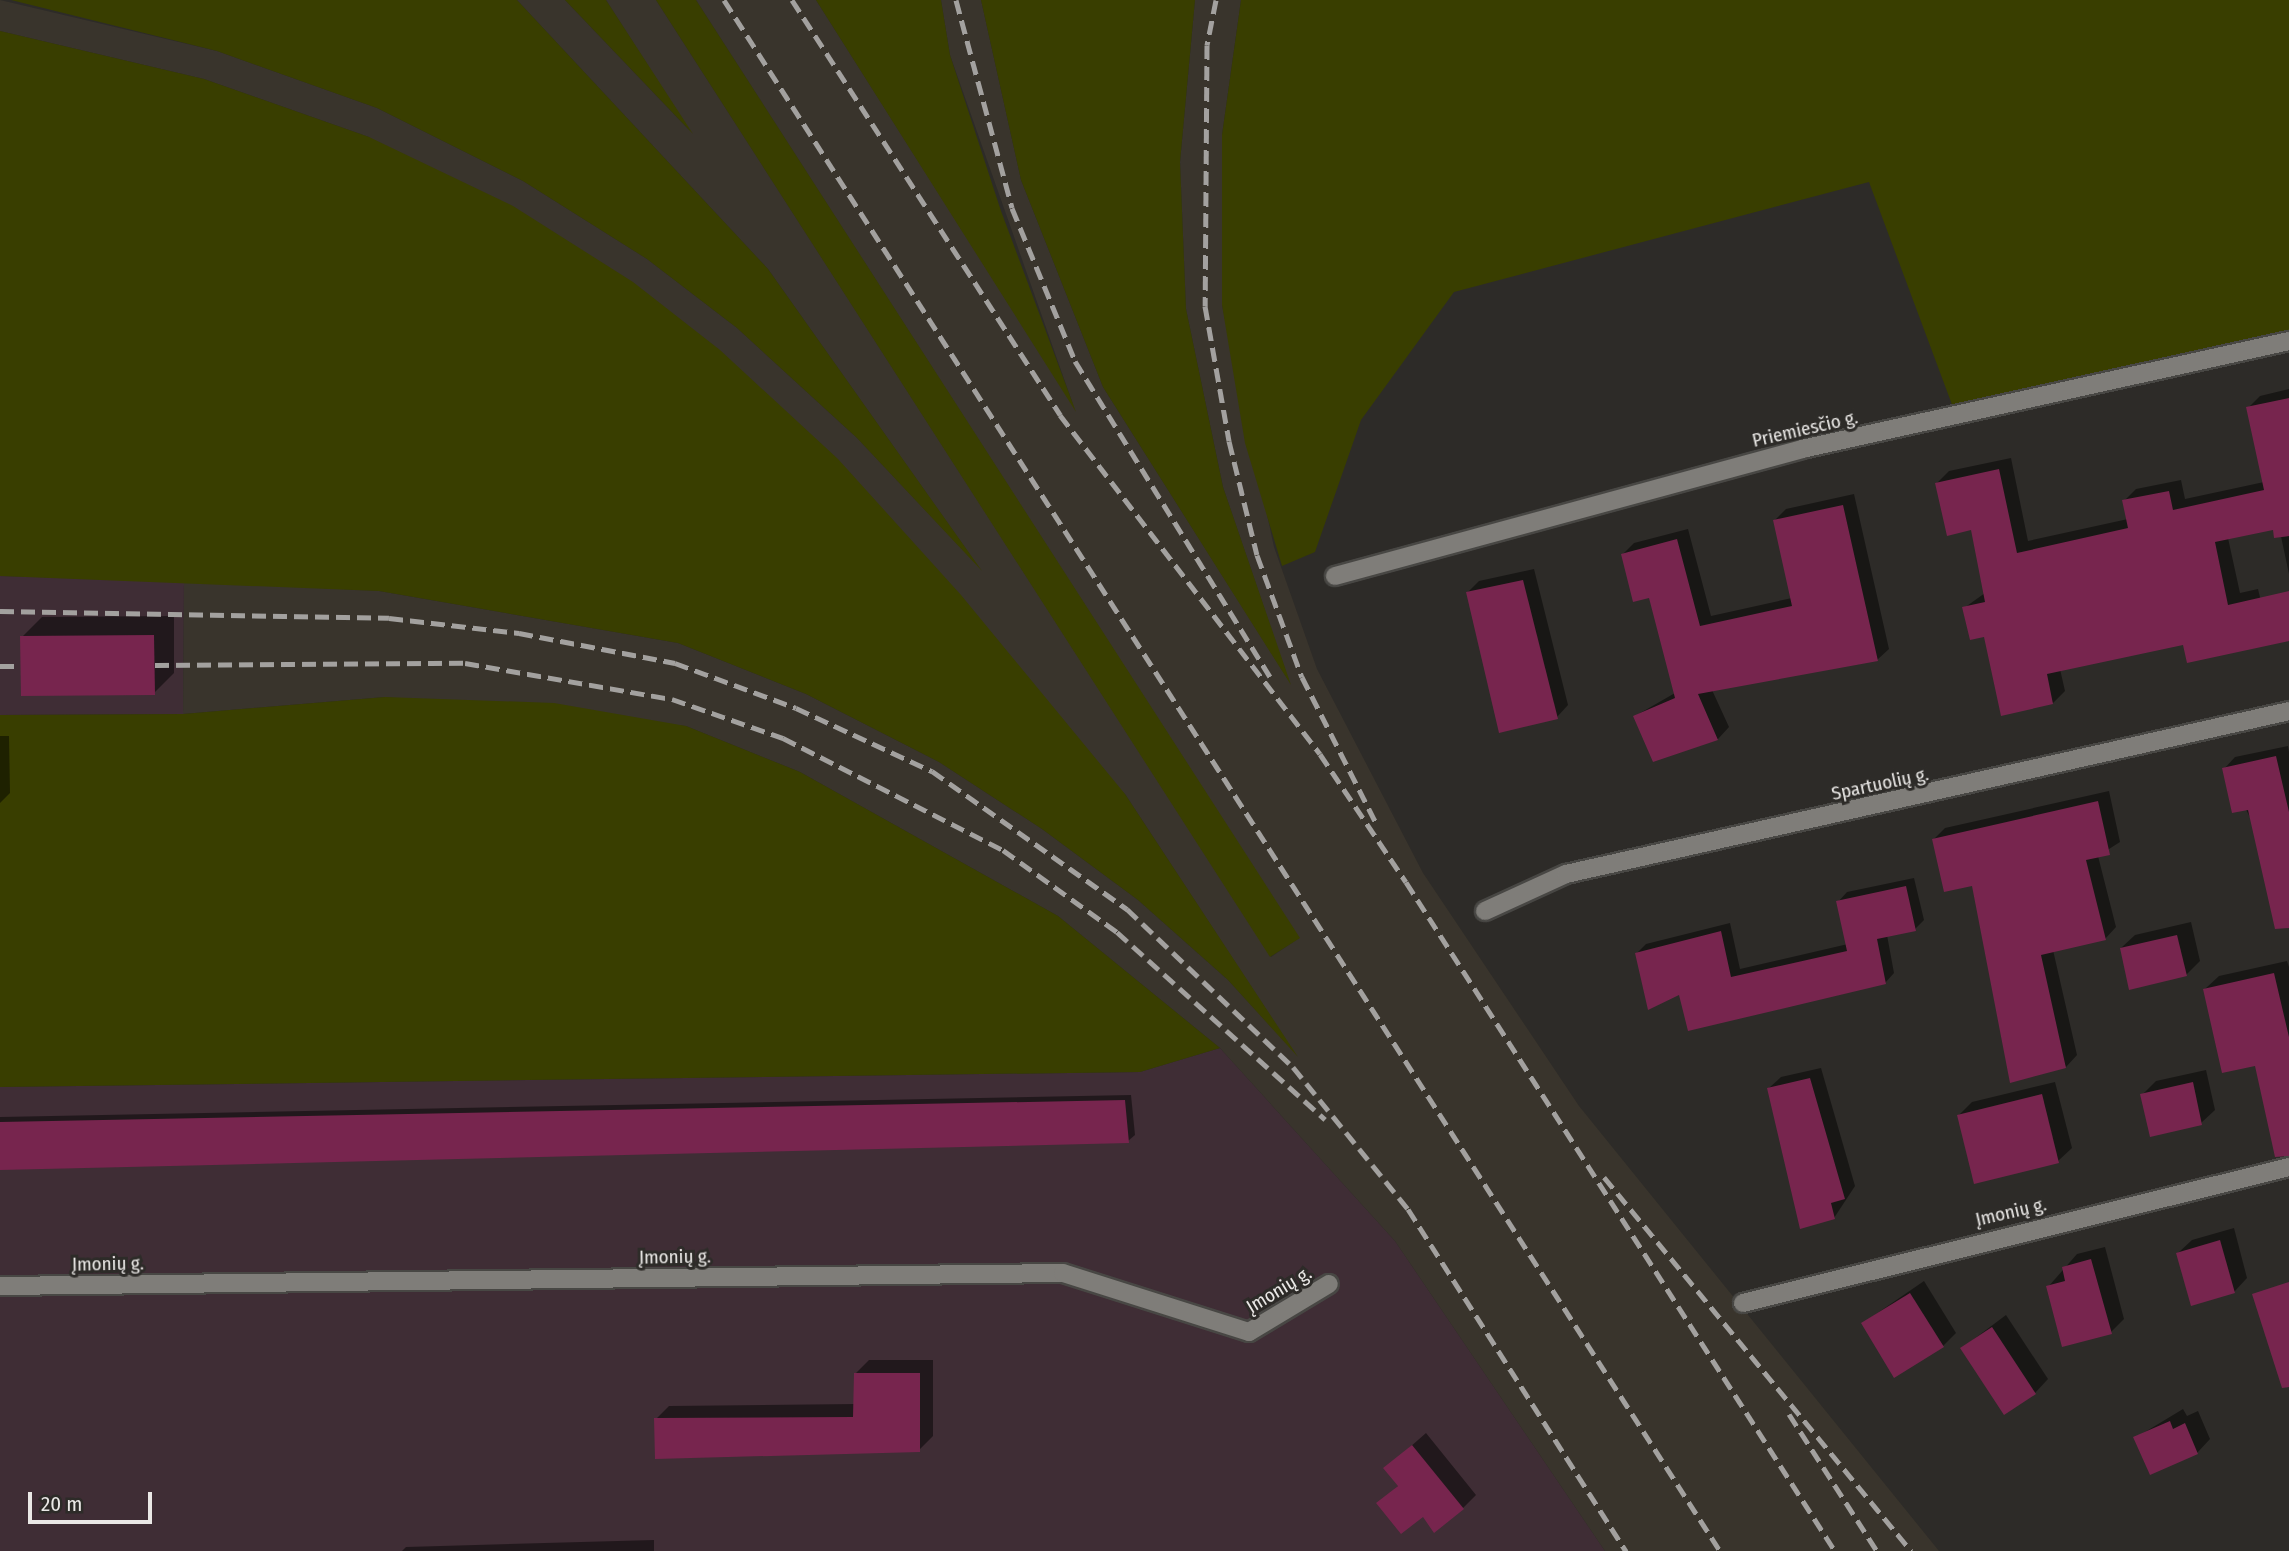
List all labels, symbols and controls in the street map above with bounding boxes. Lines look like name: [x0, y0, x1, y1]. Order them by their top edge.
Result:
street label: Priemiesčio g.: [1750, 406, 1860, 452]
street label: Spartuolių g.: [1829, 763, 1931, 805]
street label: Įmonių g.: [1973, 1193, 2049, 1231]
street label: Įmonių g.: [639, 1245, 711, 1269]
street label: Įmonių g.: [72, 1252, 144, 1276]
street label: Įmonių g.: [1242, 1262, 1316, 1318]
scale bar: [32, 1478, 156, 1522]
text: 20 m: [41, 1491, 82, 1517]

